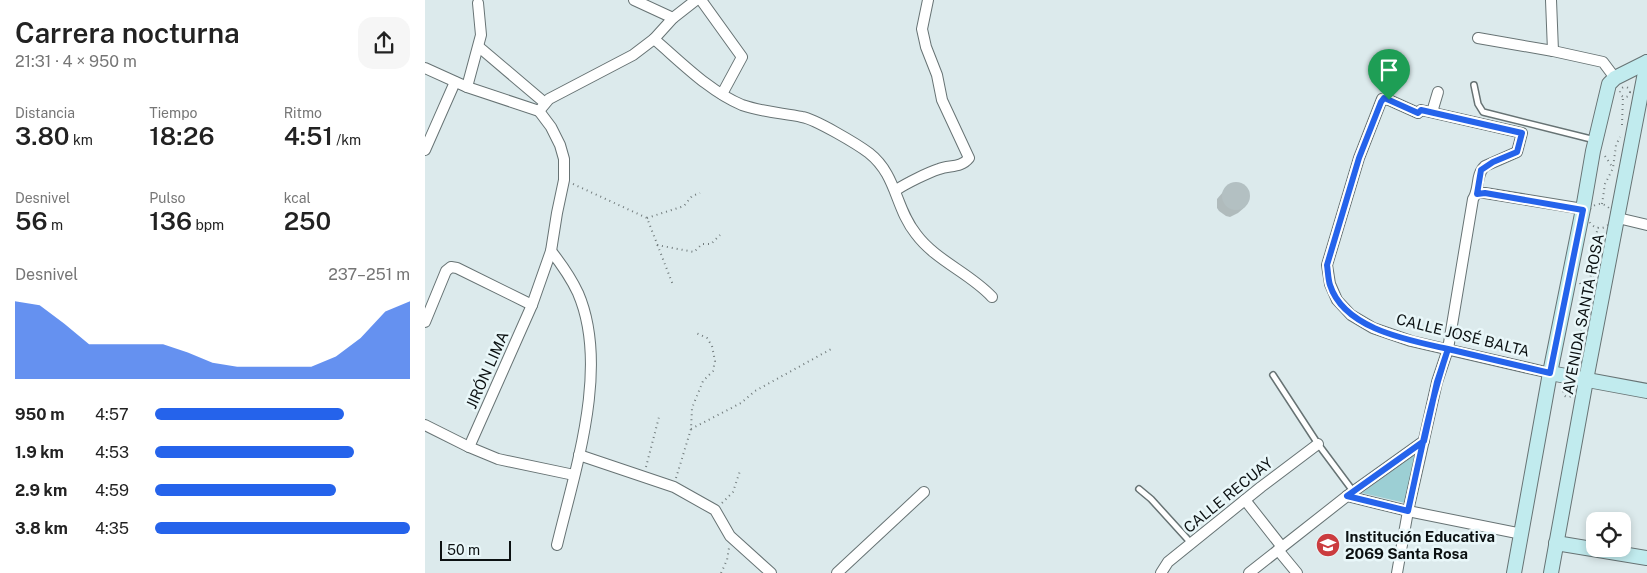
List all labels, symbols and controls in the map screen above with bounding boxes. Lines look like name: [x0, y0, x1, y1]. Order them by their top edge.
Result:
text: Carrera nocturna: [15, 16, 240, 49]
button: share: [358, 17, 410, 69]
pin: [1368, 49, 1410, 100]
text: 21:31 · 4 × 950 m: [15, 52, 137, 71]
icon: arrive: [1375, 56, 1403, 84]
text: Distancia: [15, 105, 75, 121]
text: Tiempo: [149, 105, 197, 121]
text: Ritmo: [284, 105, 322, 121]
text: 3.80: [15, 121, 70, 151]
text: 18:26: [149, 121, 215, 151]
text: 4:51: [284, 121, 333, 151]
text: km: [70, 132, 93, 148]
text: /km: [333, 132, 361, 148]
text: Desnivel: [15, 190, 70, 206]
text: Pulso: [149, 190, 185, 206]
text: kcal: [284, 190, 311, 206]
text: 56: [15, 206, 48, 236]
text: 136: [149, 206, 192, 236]
text: 250: [284, 206, 331, 236]
text: m: [48, 217, 63, 233]
text: bpm: [192, 217, 224, 233]
street label: AVENIDA SANTA ROSA: [1559, 232, 1607, 396]
text: Desnivel: [15, 265, 78, 284]
text: 237–251 m: [328, 265, 410, 284]
street label: CALLE JOSÉ BALTA: [1395, 310, 1532, 360]
street label: JIRÓN LIMA: [461, 328, 512, 411]
text: 950 m: [15, 405, 65, 424]
text: 4:57: [95, 405, 129, 424]
text: 1.9 km: [15, 443, 64, 462]
text: 4:53: [95, 443, 129, 462]
street label: CALLE RECUAY: [1180, 454, 1276, 536]
text: 2.9 km: [15, 481, 67, 500]
text: 4:59: [95, 481, 129, 500]
map controls: [1586, 512, 1631, 557]
button: locate: [1586, 512, 1631, 557]
text: 3.8 km: [15, 519, 68, 538]
text: 4:35: [95, 519, 129, 538]
place label: Institución Educativa 2069 Santa Rosa: [1345, 528, 1495, 562]
school or university icon: Institución Educativa 2069 Santa Rosa: [1315, 532, 1341, 558]
scale bar: [440, 538, 511, 561]
text: 50 m: [447, 542, 480, 558]

